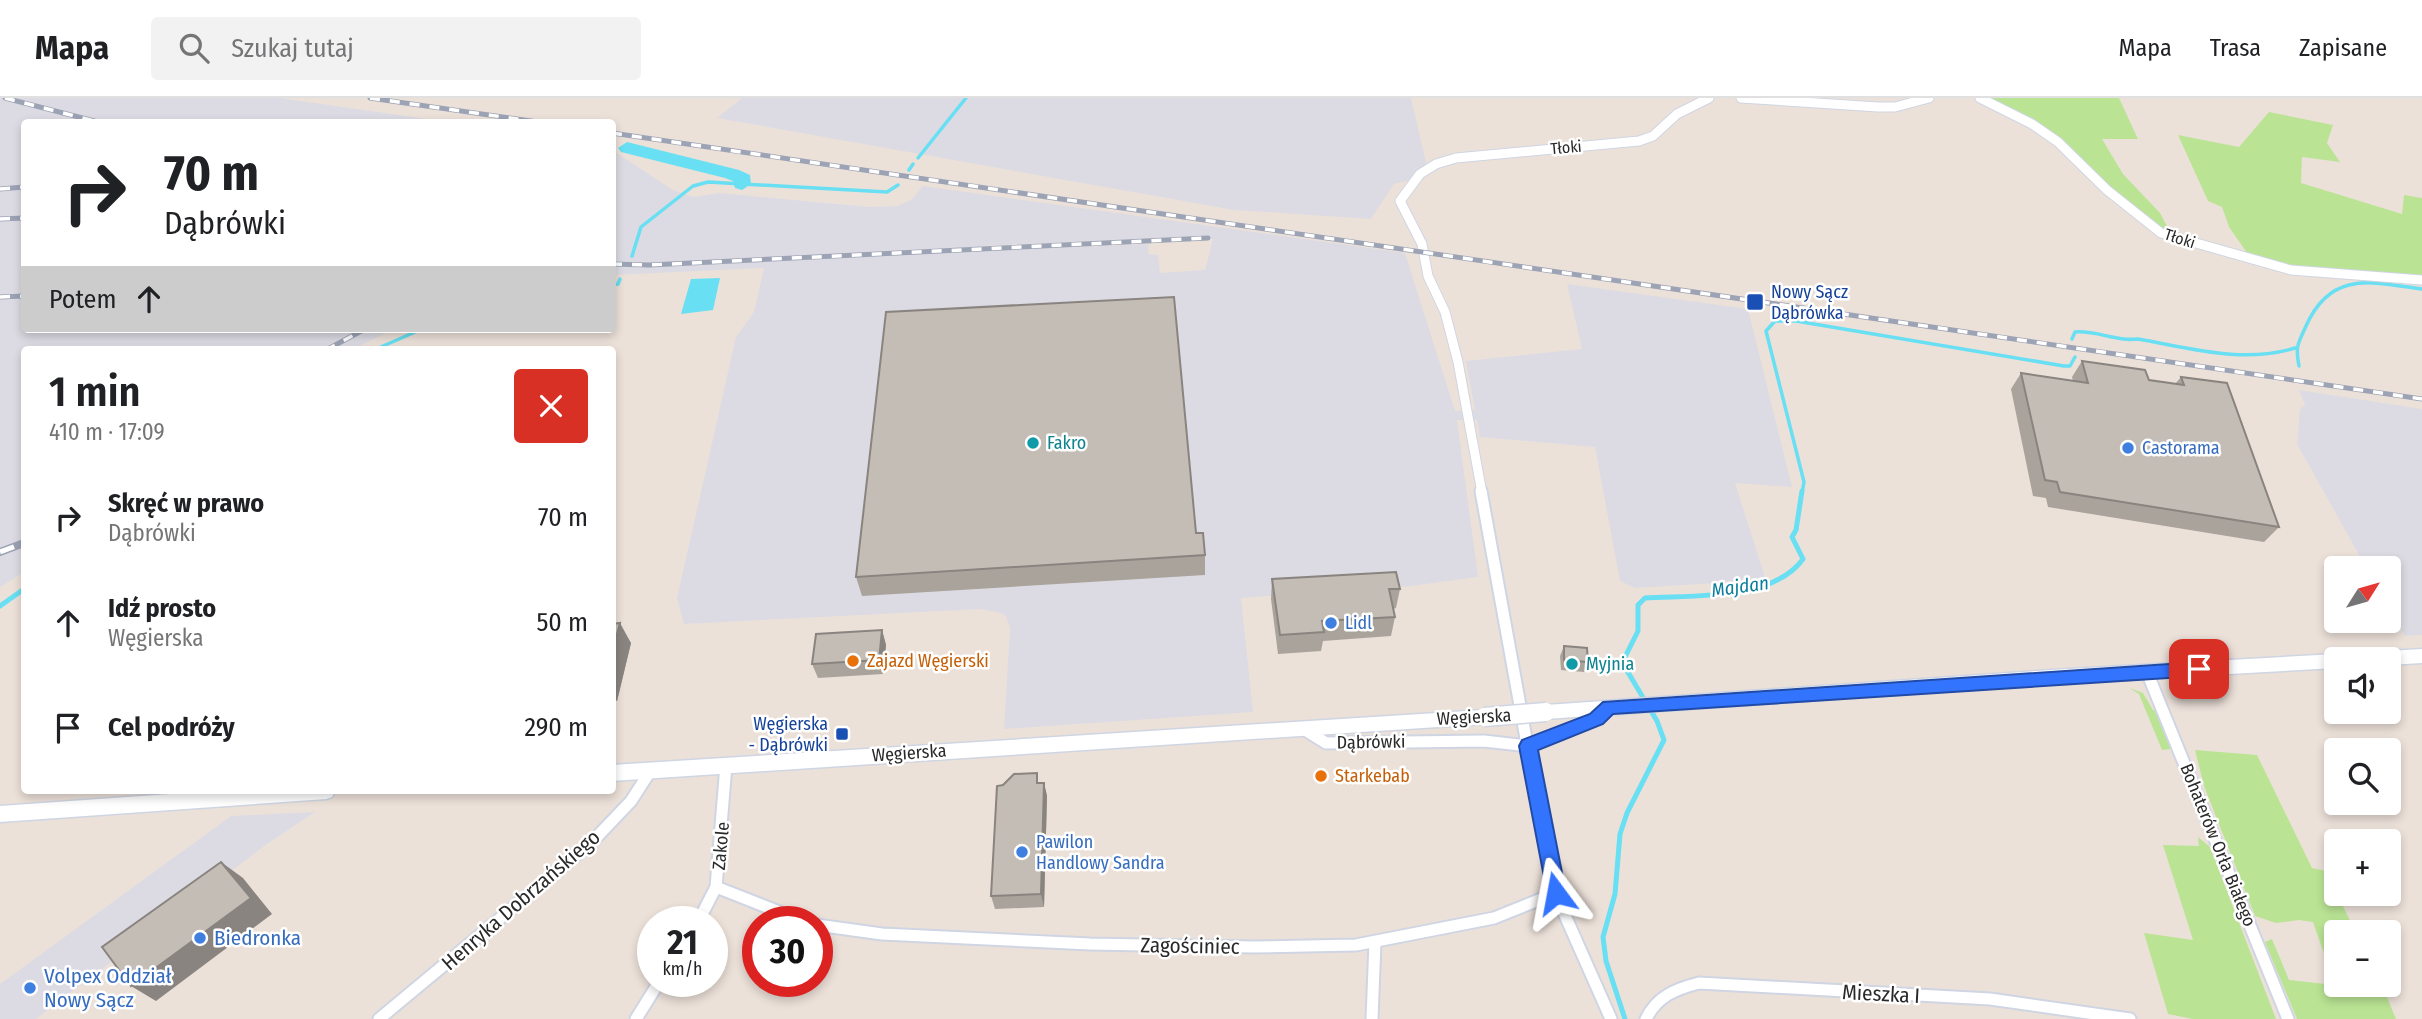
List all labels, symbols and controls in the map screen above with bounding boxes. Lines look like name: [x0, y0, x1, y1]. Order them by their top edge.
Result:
search box: [151, 17, 641, 80]
text: Mapa: [35, 28, 109, 68]
icon: search: [175, 29, 213, 67]
text: Szukaj tutaj: [231, 33, 354, 64]
text: Mapa: [2119, 34, 2172, 62]
text: Trasa: [2210, 34, 2261, 62]
text: Zapisane: [2299, 34, 2387, 62]
street label: Tłoki: [1550, 137, 1582, 158]
text: 70 m: [164, 144, 259, 203]
icon: right: [49, 147, 140, 238]
text: Dąbrówki: [164, 204, 286, 242]
street label: Tłoki: [2162, 225, 2198, 252]
icon: ahead: [130, 280, 168, 318]
place label: Nowy Sącz Dąbrówka: [1771, 281, 1848, 324]
text: Potem: [49, 284, 116, 315]
marker: Nowy Sącz Dąbrówka: [1745, 292, 1765, 312]
text: 1 min: [49, 367, 140, 417]
button: close: [514, 369, 588, 443]
text: 410 m · 17:09: [49, 418, 165, 446]
place label: Fakro: [1047, 432, 1086, 454]
marker: Fakro: [1025, 435, 1041, 451]
place label: Castorama: [2142, 437, 2220, 459]
marker: Castorama: [2120, 440, 2136, 456]
text: Skręć w prawo: [108, 488, 264, 519]
icon: right: [49, 499, 87, 537]
text: 70 m: [538, 502, 588, 533]
text: Dąbrówki: [108, 519, 196, 547]
north arrow: [2324, 556, 2401, 634]
map controls: [2324, 556, 2401, 997]
water label: Majdan: [1710, 571, 1770, 602]
text: Idź prosto: [108, 593, 216, 624]
icon: ahead: [49, 604, 87, 642]
text: 50 m: [536, 607, 588, 638]
place label: Lidl: [1345, 612, 1372, 634]
marker: Lidl: [1323, 615, 1339, 631]
text: Węgierska: [108, 624, 204, 652]
pin: [2169, 639, 2229, 699]
button: sound: [2324, 647, 2401, 724]
place label: Zajazd Węgierski: [867, 650, 989, 672]
icon: arrive: [2180, 650, 2218, 688]
marker: Zajazd Węgierski: [845, 653, 861, 669]
place label: Myjnia: [1586, 653, 1634, 675]
marker: Myjnia: [1564, 656, 1580, 672]
street label: Węgierska: [1436, 704, 1512, 730]
icon: arrive: [49, 709, 87, 747]
text: Cel podróży: [108, 712, 235, 743]
text: 290 m: [524, 712, 588, 743]
place label: Węgierska - Dąbrówki: [748, 713, 828, 756]
marker: Węgierska - Dąbrówki: [834, 726, 850, 742]
street label: Dąbrówki: [1336, 730, 1406, 754]
button: search: [2324, 738, 2401, 815]
street label: Węgierska: [871, 739, 947, 767]
street label: Bohaterów Orła Białego: [2175, 760, 2261, 930]
place label: Starkebab: [1335, 765, 1410, 787]
marker: Starkebab: [1313, 768, 1329, 784]
street label: Zakole: [708, 821, 734, 871]
street label: Henryka Dobrzańskiego: [436, 824, 606, 976]
button: +: [2324, 829, 2401, 906]
place label: Pawilon Handlowy Sandra: [1036, 831, 1165, 874]
marker: Pawilon Handlowy Sandra: [1014, 844, 1030, 860]
position arrow: [1519, 856, 1593, 930]
speed limit sign: 30: [742, 906, 833, 997]
button: −: [2324, 920, 2401, 997]
text: 21: [667, 921, 698, 963]
place label: Biedronka: [214, 925, 301, 951]
marker: Biedronka: [192, 930, 208, 946]
street label: Zagościniec: [1140, 932, 1240, 960]
text: km/h: [662, 958, 703, 980]
place label: Volpex Oddział Nowy Sącz: [44, 963, 173, 1013]
street label: Mieszka I: [1841, 979, 1921, 1009]
marker: Volpex Oddział Nowy Sącz: [22, 980, 38, 996]

